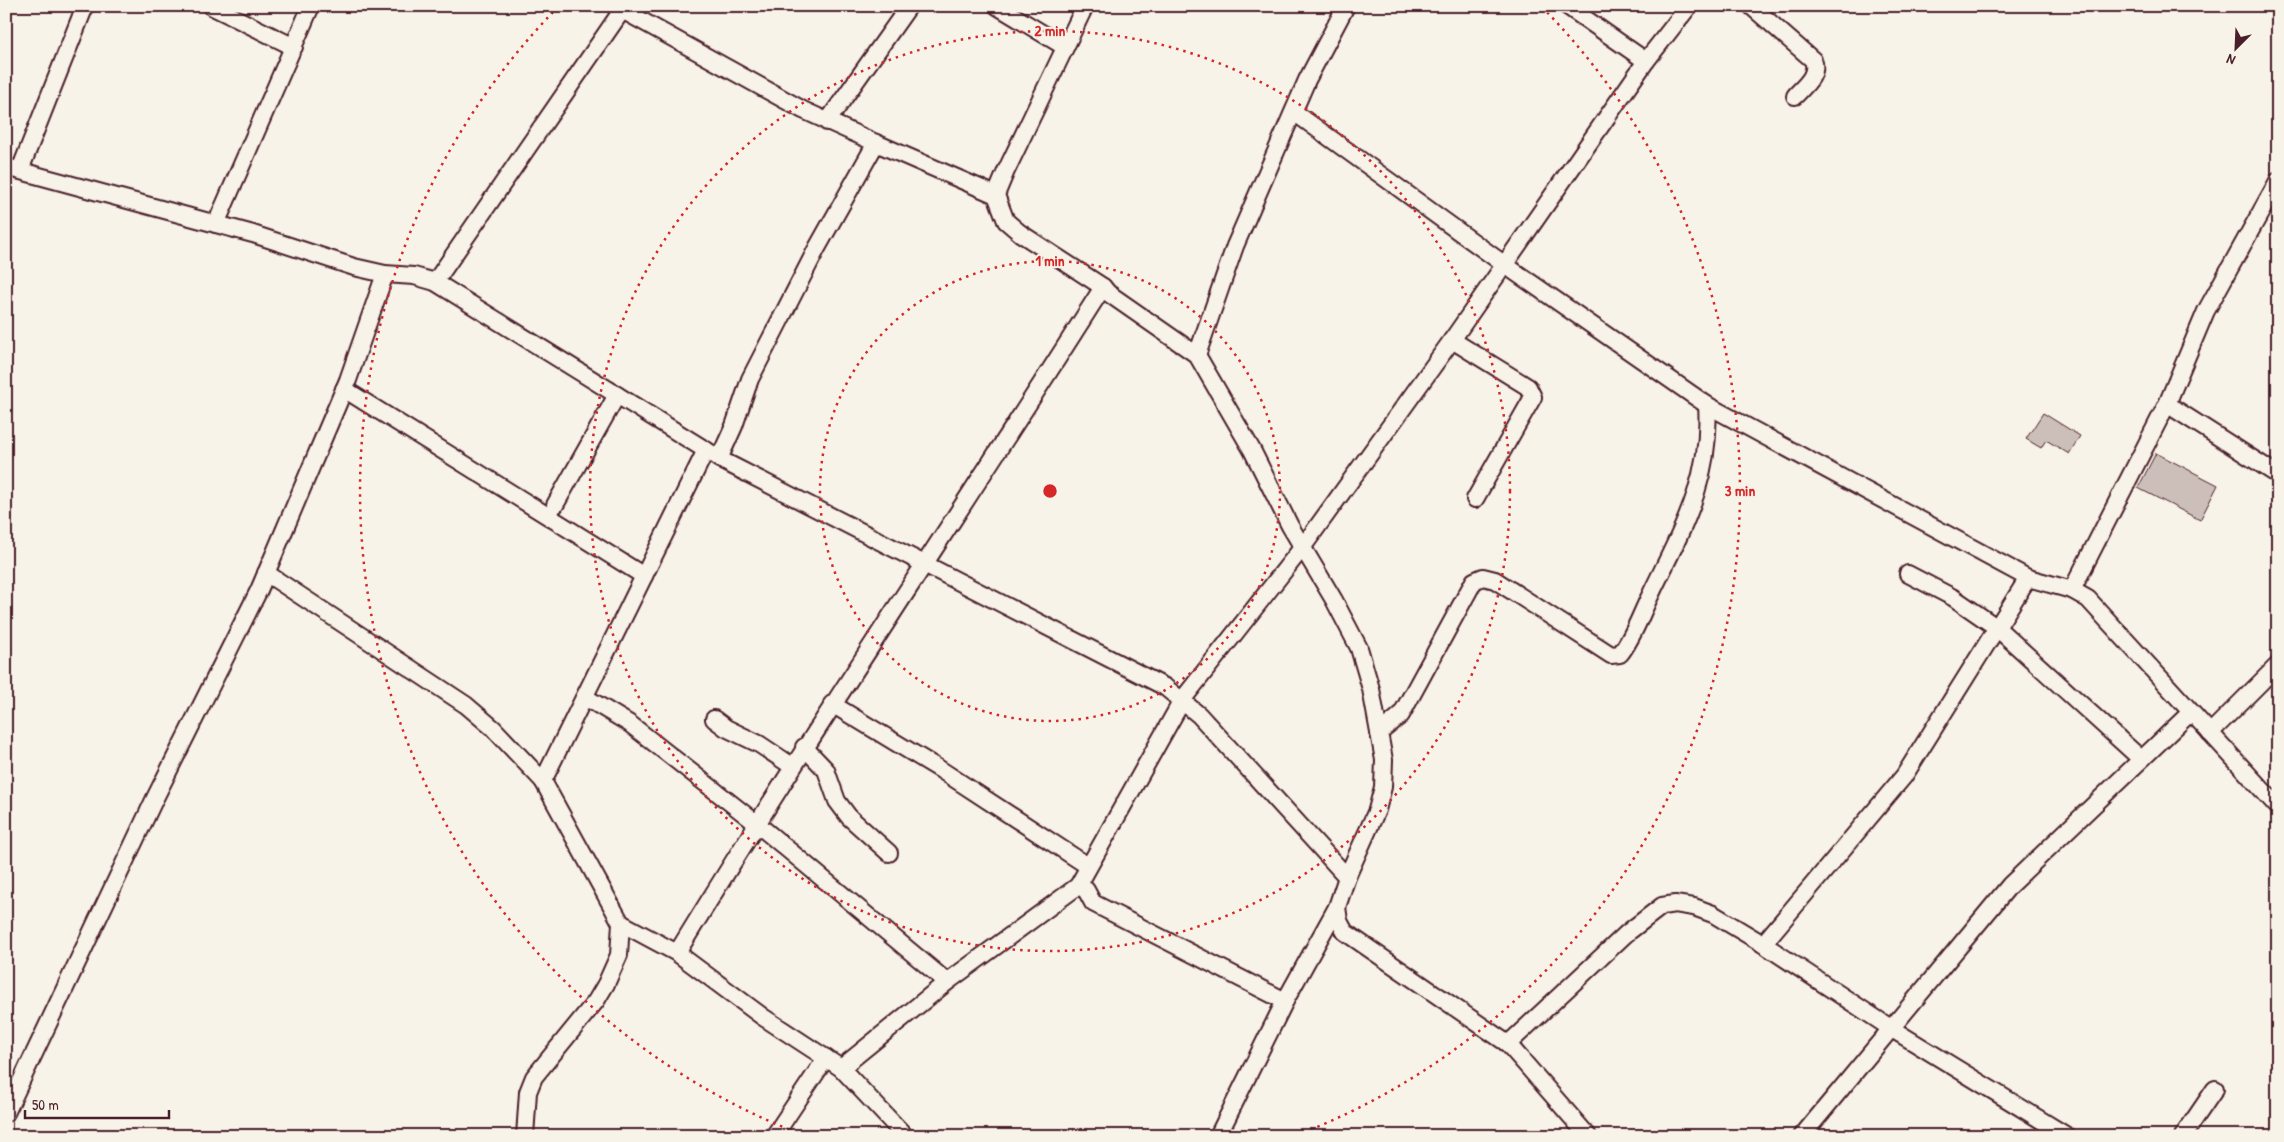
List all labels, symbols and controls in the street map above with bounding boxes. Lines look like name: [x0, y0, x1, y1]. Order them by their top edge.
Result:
text: 2 min: [1035, 20, 1066, 41]
north arrow: [2212, 22, 2262, 72]
text: N: [2223, 50, 2238, 71]
text: 1 min: [1035, 250, 1065, 271]
text: 3 min: [1725, 480, 1755, 501]
centre of rings: [1041, 482, 1059, 500]
scale bar: [25, 1087, 169, 1119]
text: 50 m: [32, 1094, 59, 1115]

